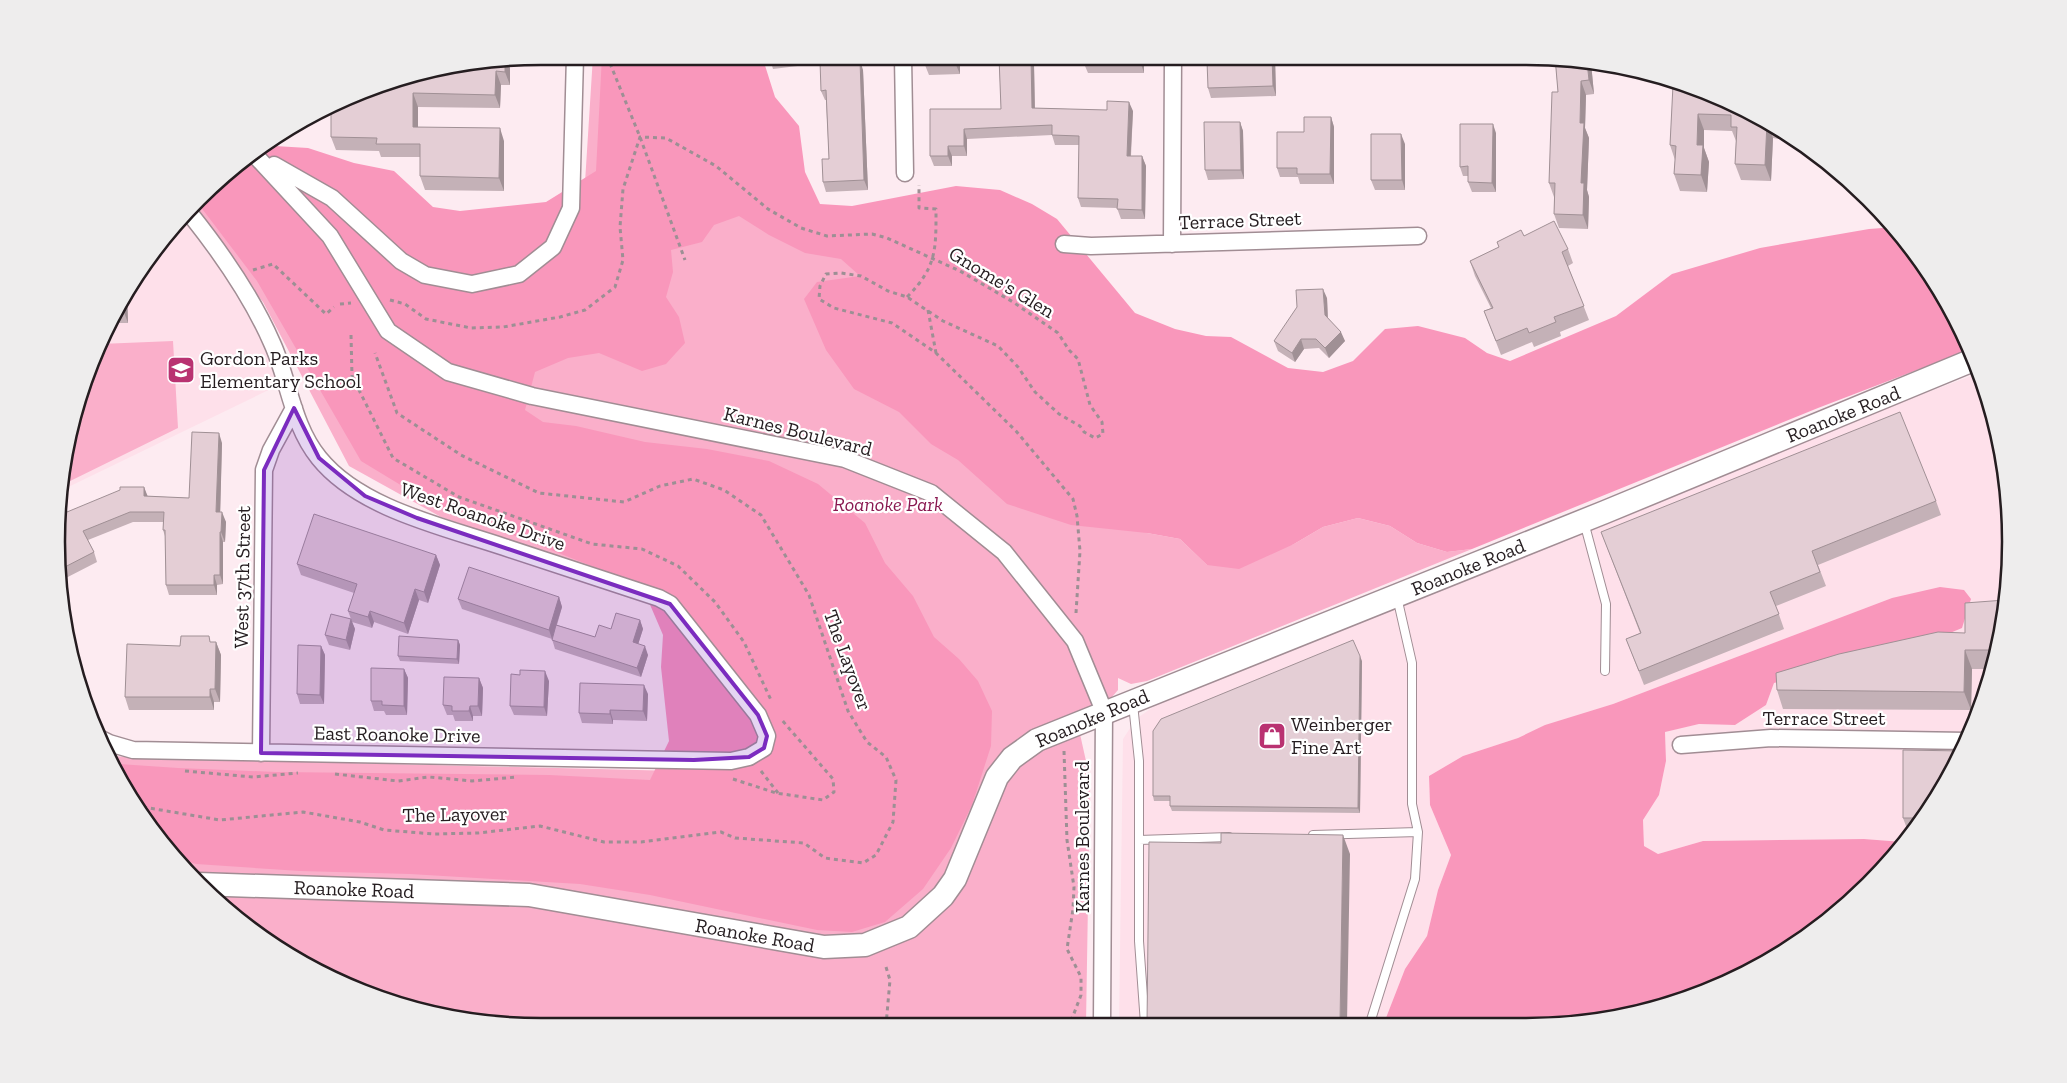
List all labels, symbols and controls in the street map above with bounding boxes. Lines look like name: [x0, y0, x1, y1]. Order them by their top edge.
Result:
street label: Terrace Street: [1178, 206, 1302, 234]
street label: Gnome's Glen: [945, 241, 1060, 323]
place label: Gordon Parks Elementary School: [200, 346, 361, 393]
school or university icon: Gordon Parks Elementary School: [166, 355, 196, 385]
street label: Roanoke Road: [1783, 380, 1903, 448]
street label: Karnes Boulevard: [721, 401, 875, 461]
street label: West Roanoke Drive: [397, 477, 569, 555]
park label: Roanoke Park: [833, 492, 943, 516]
street label: West 37th Street: [229, 505, 255, 649]
street label: Roanoke Road: [1408, 533, 1528, 601]
street label: The Layover: [819, 606, 877, 714]
street label: Roanoke Road: [1032, 683, 1152, 753]
street label: Terrace Street: [1763, 706, 1886, 730]
place label: Weinberger Fine Art: [1291, 712, 1392, 759]
street label: East Roanoke Drive: [313, 721, 481, 747]
shop icon: Weinberger Fine Art: [1257, 721, 1287, 751]
street label: Karnes Boulevard: [1070, 761, 1094, 913]
street label: The Layover: [402, 801, 508, 827]
street label: Roanoke Road: [293, 875, 415, 903]
street label: Roanoke Road: [693, 913, 817, 957]

